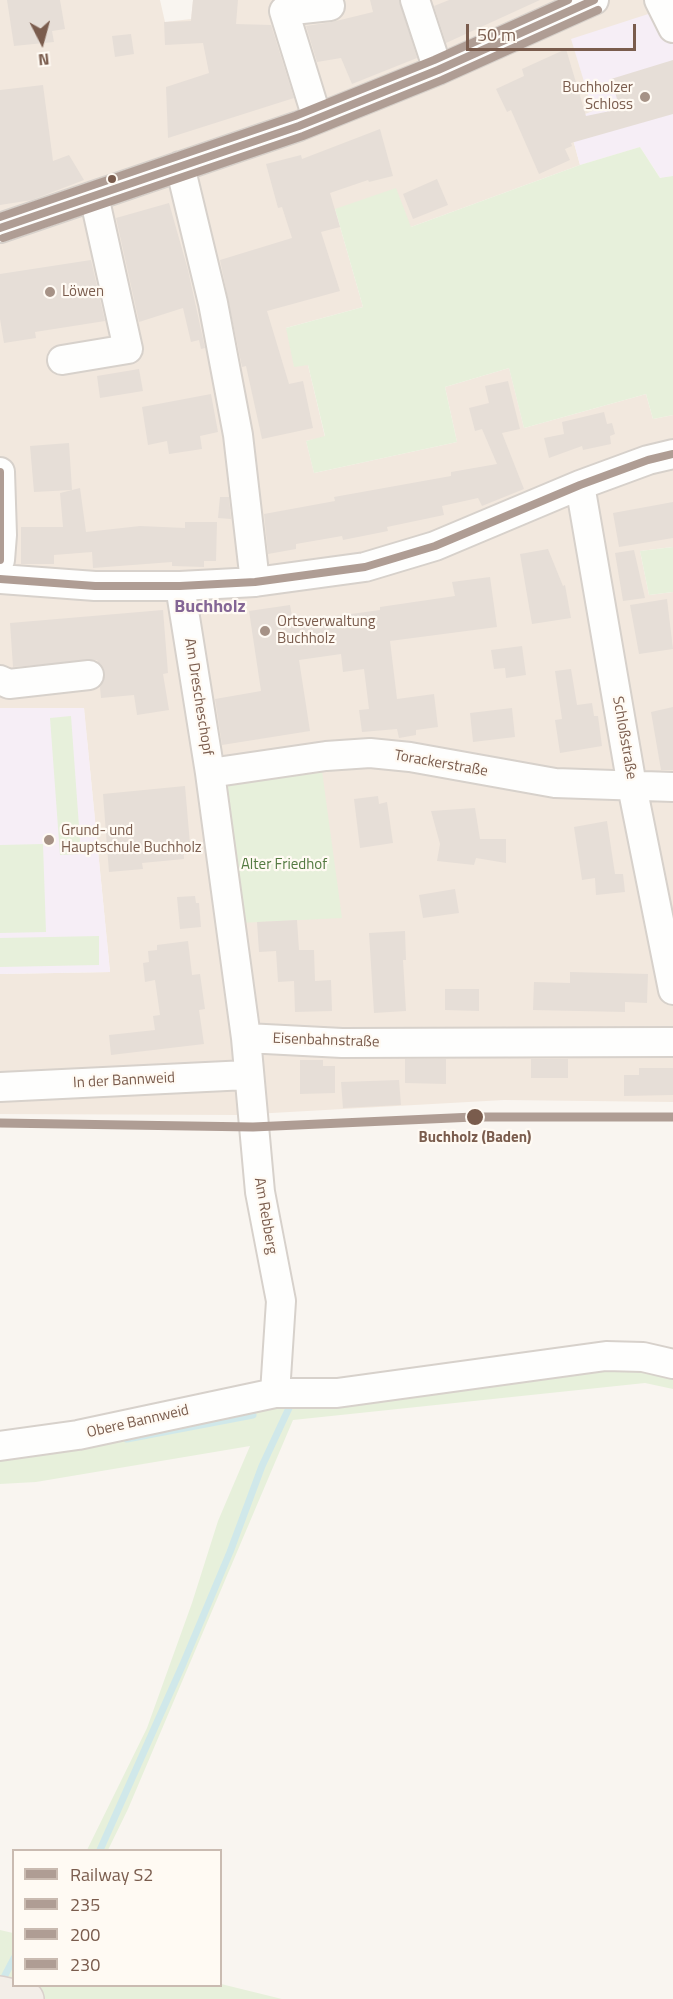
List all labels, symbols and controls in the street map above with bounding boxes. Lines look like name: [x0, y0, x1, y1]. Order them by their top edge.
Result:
north arrow: [12, 12, 72, 72]
scale bar: [469, 12, 638, 50]
text: 50 m: [477, 21, 516, 48]
text: N: [37, 47, 51, 72]
place label: Buchholzer Schloss: [562, 79, 633, 114]
marker: Buchholzer Schloss: [638, 90, 652, 104]
unlabelled marker: [106, 173, 118, 185]
place label: Löwen: [62, 283, 104, 301]
marker: Löwen: [43, 285, 57, 299]
district label: Buchholz: [174, 597, 246, 619]
place label: Ortsverwaltung Buchholz: [277, 613, 375, 648]
marker: Ortsverwaltung Buchholz: [258, 624, 272, 638]
street label: Am Drescheschopf: [180, 637, 216, 757]
street label: Schloßstraße: [608, 695, 640, 781]
street label: Torackerstraße: [393, 747, 489, 781]
place label: Grund- und Hauptschule Buchholz: [61, 822, 202, 857]
marker: Grund- und Hauptschule Buchholz: [42, 833, 56, 847]
park label: Alter Friedhof: [241, 856, 327, 874]
street label: Eisenbahnstraße: [272, 1030, 380, 1052]
street label: In der Bannweid: [73, 1069, 175, 1093]
marker: Buchholz (Baden): [465, 1107, 485, 1127]
place label: Buchholz (Baden): [419, 1129, 531, 1147]
street label: Am Rebberg: [249, 1176, 281, 1256]
street label: Obere Bannweid: [85, 1402, 191, 1442]
legend: [12, 1849, 222, 1987]
text: Railway S2: [70, 1861, 153, 1888]
text: 235: [70, 1891, 100, 1918]
text: 200: [70, 1921, 100, 1948]
text: 230: [70, 1951, 100, 1978]

